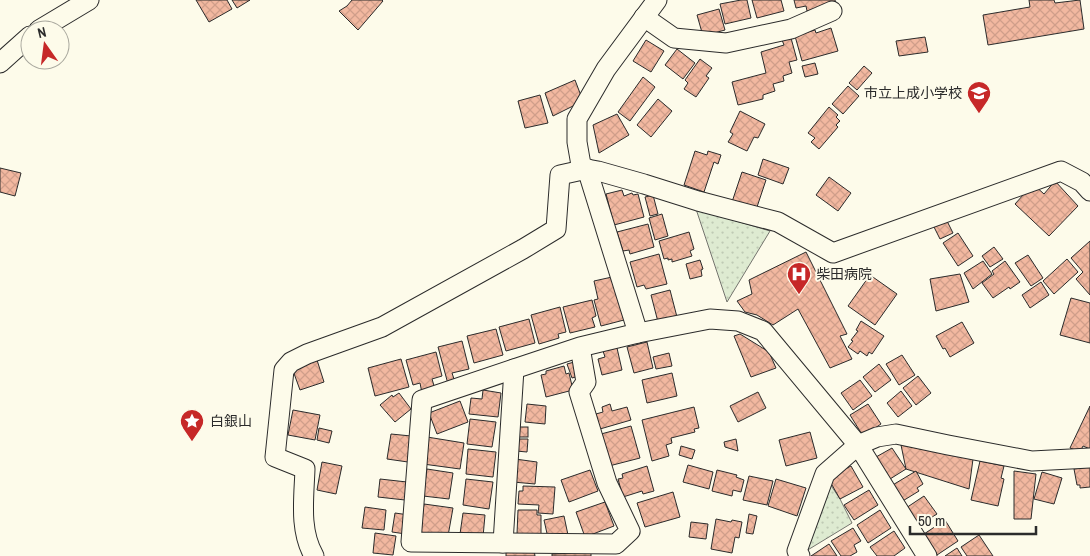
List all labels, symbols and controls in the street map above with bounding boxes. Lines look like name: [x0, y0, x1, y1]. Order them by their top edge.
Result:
north arrow: [20, 20, 70, 70]
text: N: [36, 23, 48, 42]
school or university icon: 市立上成小学校: [966, 80, 992, 114]
place label: 市立上成小学校: [864, 84, 962, 102]
hospital icon: 柴田病院: [786, 261, 812, 295]
place label: 柴田病院: [816, 265, 872, 283]
place icon: 白銀山: [179, 408, 205, 442]
place label: 白銀山: [210, 412, 252, 430]
scale bar: [910, 504, 1036, 536]
text: 50 m: [918, 510, 945, 531]

